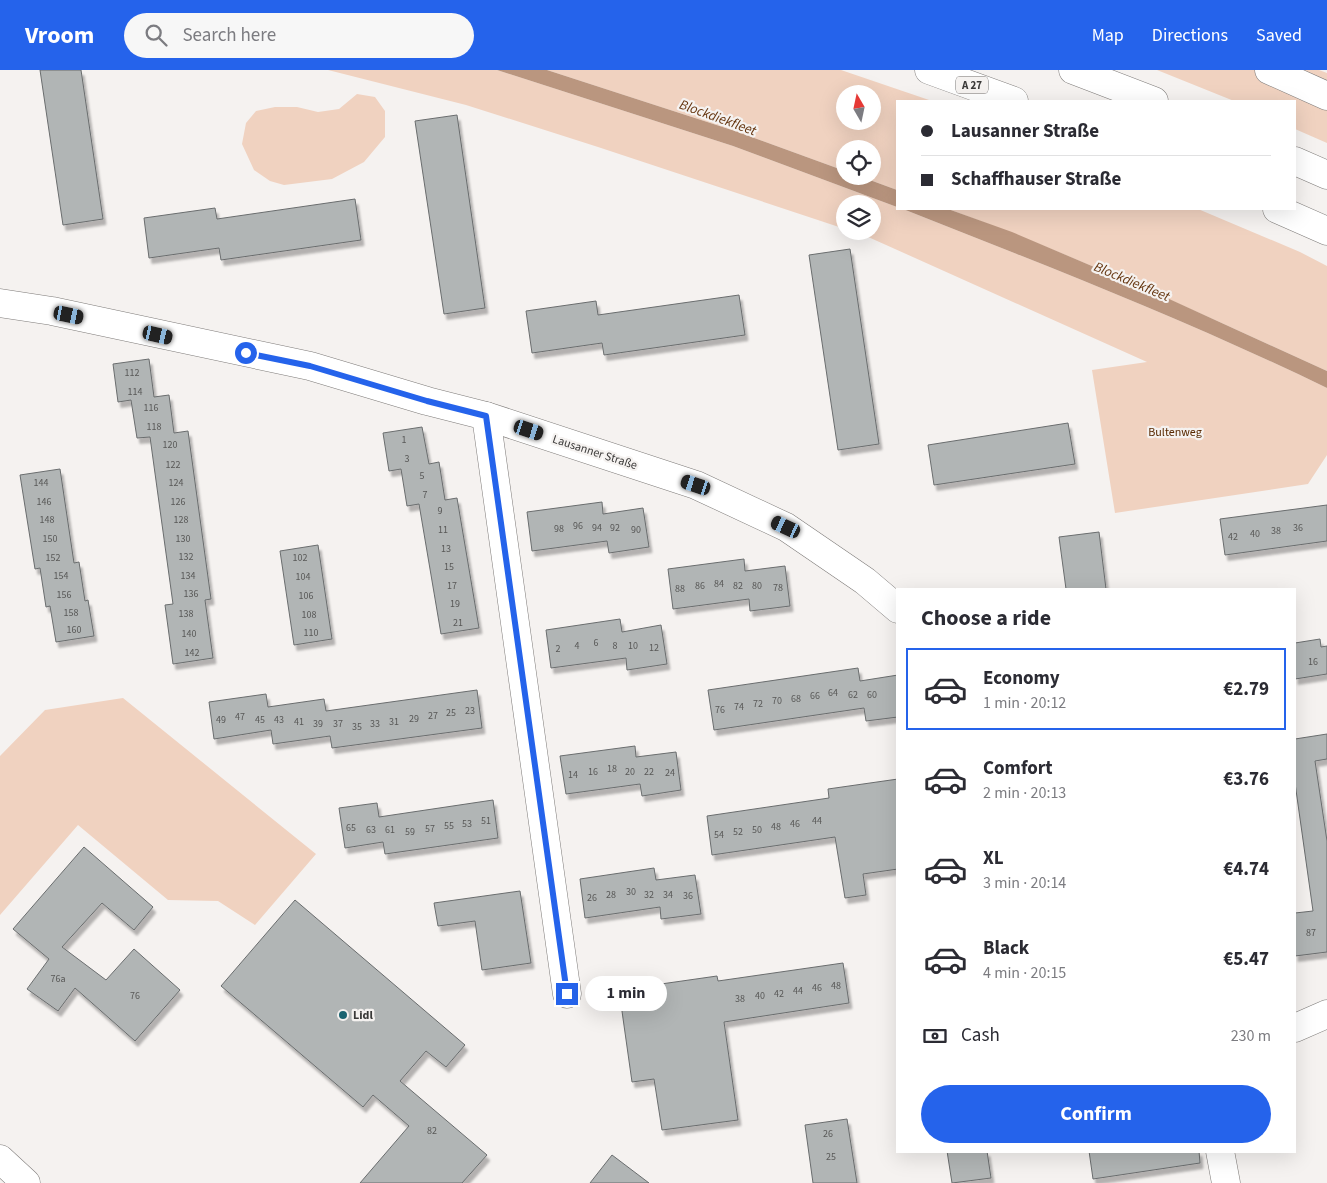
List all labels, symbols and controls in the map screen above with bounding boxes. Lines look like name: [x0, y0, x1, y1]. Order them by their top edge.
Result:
search box: [124, 13, 474, 58]
text: Vroom: [25, 18, 94, 53]
icon: search: [142, 21, 170, 49]
text: Search here: [182, 22, 276, 49]
text: Map: [1092, 23, 1124, 48]
text: Directions: [1152, 23, 1228, 48]
text: Saved: [1256, 23, 1302, 48]
road number: A 27: [956, 76, 988, 94]
north arrow: [836, 85, 881, 130]
map controls: [836, 85, 881, 240]
water label: Blockdiekfleet: [676, 95, 759, 141]
text: Lausanner Straße: [951, 118, 1099, 145]
button: locate: [836, 140, 881, 185]
text: Schaffhauser Straße: [951, 166, 1121, 193]
button: layers: [836, 195, 881, 240]
water label: Blockdiekfleet: [1091, 257, 1173, 307]
car: [52, 305, 85, 325]
car: [141, 324, 174, 346]
route start: [235, 342, 257, 364]
house number: 112: [125, 366, 139, 380]
house number: 114: [128, 385, 142, 399]
house number: 116: [144, 401, 158, 415]
car: [512, 418, 545, 442]
house number: 118: [147, 420, 161, 434]
park label: Bultenweg: [1148, 424, 1202, 441]
street label: Lausanner Straße: [550, 431, 639, 474]
house number: 1: [402, 433, 407, 447]
house number: 120: [163, 438, 177, 452]
house number: 3: [405, 452, 410, 466]
house number: 122: [166, 458, 180, 472]
house number: 5: [420, 469, 425, 483]
car: [679, 473, 712, 497]
house number: 144: [34, 476, 48, 490]
house number: 124: [169, 476, 183, 490]
house number: 7: [423, 488, 428, 502]
house number: 146: [37, 495, 51, 509]
house number: 126: [171, 495, 185, 509]
house number: 9: [438, 504, 443, 518]
house number: 148: [40, 513, 54, 527]
house number: 128: [174, 513, 188, 527]
car: [769, 514, 802, 540]
house number: 96: [573, 519, 583, 533]
house number: 94: [592, 521, 602, 535]
house number: 92: [610, 521, 620, 535]
house number: 36: [1293, 521, 1303, 535]
house number: 98: [554, 522, 564, 536]
house number: 11: [438, 523, 448, 537]
house number: 90: [631, 523, 641, 537]
house number: 38: [1271, 524, 1281, 538]
house number: 40: [1250, 527, 1260, 541]
house number: 42: [1228, 530, 1238, 544]
house number: 150: [43, 532, 57, 546]
house number: 130: [176, 532, 190, 546]
house number: 13: [441, 542, 451, 556]
house number: 132: [179, 550, 193, 564]
house number: 152: [46, 551, 60, 565]
house number: 102: [293, 551, 307, 565]
house number: 15: [444, 560, 454, 574]
house number: 154: [54, 569, 68, 583]
house number: 134: [181, 569, 195, 583]
house number: 104: [296, 570, 310, 584]
house number: 84: [714, 577, 724, 591]
house number: 17: [447, 579, 457, 593]
house number: 86: [695, 579, 705, 593]
house number: 82: [733, 579, 743, 593]
house number: 80: [752, 579, 762, 593]
house number: 78: [773, 581, 783, 595]
house number: 88: [675, 582, 685, 596]
house number: 136: [184, 587, 198, 601]
house number: 156: [57, 588, 71, 602]
house number: 106: [299, 589, 313, 603]
house number: 19: [450, 597, 460, 611]
text: Choose a ride: [921, 602, 1051, 634]
house number: 158: [64, 606, 78, 620]
house number: 138: [179, 607, 193, 621]
house number: 108: [302, 608, 316, 622]
house number: 21: [453, 616, 463, 630]
house number: 160: [67, 623, 81, 637]
house number: 110: [304, 626, 318, 640]
house number: 140: [182, 627, 196, 641]
house number: 6: [594, 636, 599, 650]
house number: 4: [575, 639, 580, 653]
house number: 8: [613, 639, 618, 653]
house number: 10: [628, 639, 638, 653]
house number: 12: [649, 641, 659, 655]
house number: 2: [556, 642, 561, 656]
house number: 142: [185, 646, 199, 660]
house number: 16: [1308, 655, 1318, 669]
text: Economy: [983, 665, 1060, 692]
icon: car: [923, 667, 968, 712]
text: €2.79: [1223, 676, 1269, 703]
house number: 64: [828, 686, 838, 700]
house number: 62: [848, 688, 858, 702]
house number: 60: [867, 688, 877, 702]
house number: 66: [810, 689, 820, 703]
house number: 68: [791, 692, 801, 706]
text: 1 min · 20:12: [983, 692, 1066, 714]
house number: 70: [772, 694, 782, 708]
house number: 72: [753, 697, 763, 711]
house number: 74: [734, 700, 744, 714]
house number: 76: [715, 703, 725, 717]
house number: 23: [465, 704, 475, 718]
house number: 25: [446, 706, 456, 720]
house number: 27: [428, 709, 438, 723]
house number: 47: [235, 710, 245, 724]
house number: 29: [409, 712, 419, 726]
house number: 49: [216, 713, 226, 727]
house number: 45: [255, 713, 265, 727]
house number: 43: [274, 713, 284, 727]
house number: 41: [294, 715, 304, 729]
house number: 31: [389, 715, 399, 729]
house number: 39: [313, 717, 323, 731]
house number: 37: [333, 717, 343, 731]
house number: 33: [370, 717, 380, 731]
house number: 35: [352, 720, 362, 734]
text: Comfort: [983, 755, 1053, 782]
icon: car: [923, 757, 968, 802]
house number: 18: [607, 762, 617, 776]
house number: 16: [588, 765, 598, 779]
house number: 20: [625, 765, 635, 779]
house number: 22: [644, 765, 654, 779]
house number: 24: [665, 766, 675, 780]
text: €3.76: [1223, 766, 1269, 793]
house number: 14: [568, 768, 578, 782]
text: 2 min · 20:13: [983, 782, 1066, 804]
house number: 51: [481, 814, 491, 828]
house number: 44: [812, 814, 822, 828]
house number: 53: [462, 817, 472, 831]
house number: 46: [790, 817, 800, 831]
house number: 55: [444, 819, 454, 833]
house number: 48: [771, 820, 781, 834]
house number: 65: [346, 821, 356, 835]
house number: 57: [425, 822, 435, 836]
house number: 63: [366, 823, 376, 837]
house number: 61: [385, 823, 395, 837]
house number: 50: [752, 823, 762, 837]
house number: 59: [405, 825, 415, 839]
house number: 52: [733, 825, 743, 839]
house number: 54: [714, 828, 724, 842]
text: XL: [983, 845, 1004, 872]
icon: car: [923, 847, 968, 892]
text: €4.74: [1223, 856, 1269, 883]
text: 3 min · 20:14: [983, 872, 1066, 894]
house number: 30: [626, 885, 636, 899]
house number: 28: [606, 888, 616, 902]
house number: 32: [644, 888, 654, 902]
house number: 34: [663, 888, 673, 902]
house number: 36: [683, 889, 693, 903]
house number: 26: [587, 891, 597, 905]
house number: 87: [1306, 926, 1316, 940]
text: Black: [983, 935, 1029, 962]
icon: car: [923, 937, 968, 982]
text: €5.47: [1223, 946, 1269, 973]
text: 4 min · 20:15: [983, 962, 1066, 984]
house number: 76a: [51, 972, 65, 986]
callout: 1 min: [584, 976, 667, 1012]
house number: 48: [831, 979, 841, 993]
house number: 46: [812, 981, 822, 995]
text: 1 min: [607, 982, 645, 1004]
route end: [556, 983, 578, 1005]
house number: 44: [793, 984, 803, 998]
house number: 42: [774, 987, 784, 1001]
house number: 76: [130, 989, 140, 1003]
house number: 40: [755, 989, 765, 1003]
house number: 38: [735, 992, 745, 1006]
place label: Lidl: [353, 1007, 373, 1024]
marker: Lidl: [337, 1009, 349, 1021]
icon: cash: [921, 1022, 949, 1050]
text: Cash: [961, 1022, 1000, 1049]
text: 230 m: [1231, 1025, 1271, 1047]
button: Confirm: [921, 1085, 1271, 1143]
house number: 82: [427, 1124, 437, 1138]
house number: 26: [823, 1127, 833, 1141]
house number: 25: [826, 1150, 836, 1164]

